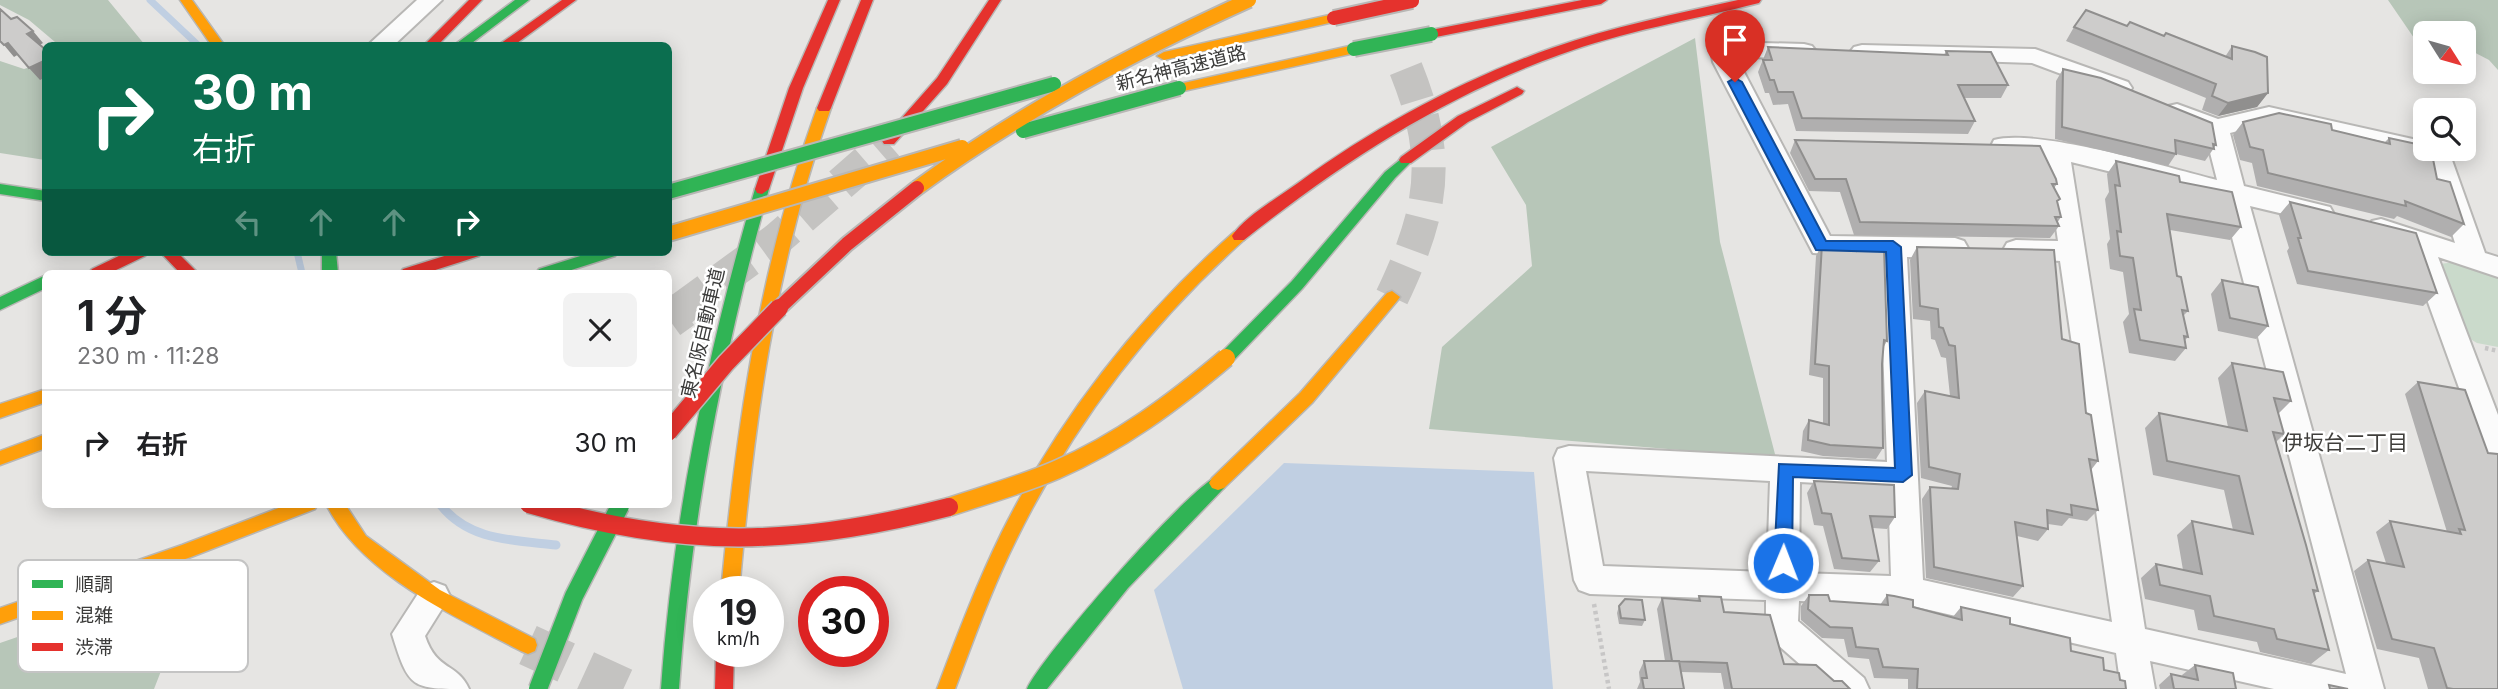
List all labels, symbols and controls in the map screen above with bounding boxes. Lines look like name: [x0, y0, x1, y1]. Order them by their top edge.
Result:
pin: [1705, 10, 1765, 82]
icon: arrive: [1716, 21, 1754, 59]
north arrow: [2413, 21, 2476, 84]
map controls: [2413, 21, 2476, 161]
street label: 新名神高速道路: [1114, 41, 1248, 95]
text: 30 m: [192, 63, 313, 122]
icon: right: [77, 70, 168, 161]
button: search: [2413, 98, 2476, 161]
text: 右折: [192, 129, 256, 168]
icon: left: [229, 203, 267, 241]
icon: ahead: [302, 203, 340, 241]
icon: ahead: [375, 203, 413, 241]
icon: right: [448, 203, 486, 241]
street label: 東名阪自動車道: [677, 266, 729, 400]
text: 1 分: [77, 290, 147, 341]
button: close: [563, 293, 637, 367]
text: 230 m · 11:28: [77, 342, 220, 370]
icon: right: [77, 424, 115, 462]
text: 30 m: [574, 427, 637, 458]
text: 右折: [136, 429, 188, 460]
district label: 伊坂台二丁目: [2282, 430, 2408, 455]
position arrow: [1746, 526, 1820, 600]
legend: [18, 560, 248, 672]
text: 順調: [75, 573, 113, 596]
speed limit sign: 30: [798, 576, 889, 667]
text: 19: [720, 591, 757, 633]
text: 混雑: [75, 604, 113, 627]
text: km/h: [717, 628, 760, 649]
text: 渋滞: [75, 636, 113, 659]

